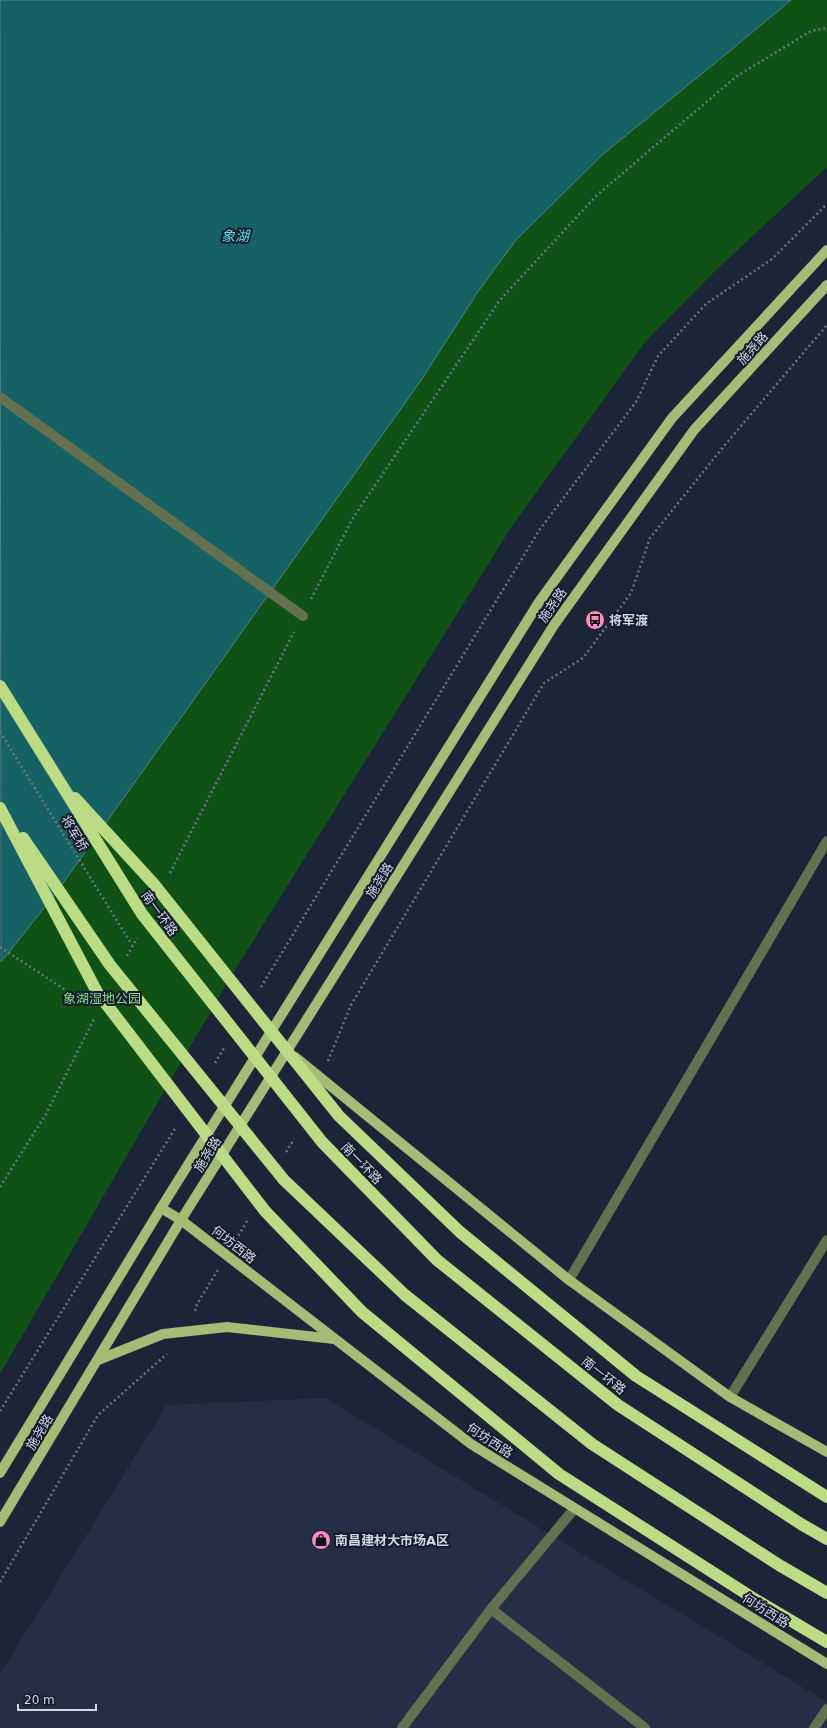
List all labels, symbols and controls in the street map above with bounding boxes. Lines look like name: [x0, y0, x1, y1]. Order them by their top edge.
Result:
water label: 象湖: [221, 228, 251, 244]
street label: 施尧路: [734, 329, 771, 368]
street label: 施尧路: [535, 585, 570, 626]
bus stop icon: 将军渡: [584, 609, 606, 631]
place label: 将军渡: [609, 613, 648, 628]
street label: 将军桥: [58, 813, 91, 854]
street label: 施尧路: [363, 860, 396, 901]
street label: 南一环路: [138, 888, 181, 939]
park label: 象湖湿地公园: [63, 991, 141, 1006]
street label: 施尧路: [191, 1134, 224, 1175]
street label: 南一环路: [338, 1139, 385, 1187]
street label: 何坊西路: [209, 1222, 259, 1266]
street label: 南一环路: [579, 1353, 629, 1397]
street label: 施尧路: [23, 1412, 56, 1453]
street label: 何坊西路: [464, 1420, 516, 1461]
shop icon: 南昌建材大市场A区: [310, 1529, 332, 1551]
place label: 南昌建材大市场A区: [335, 1533, 449, 1548]
street label: 何坊西路: [740, 1590, 792, 1631]
scale bar: [18, 1686, 96, 1712]
text: 20 m: [24, 1693, 55, 1707]

